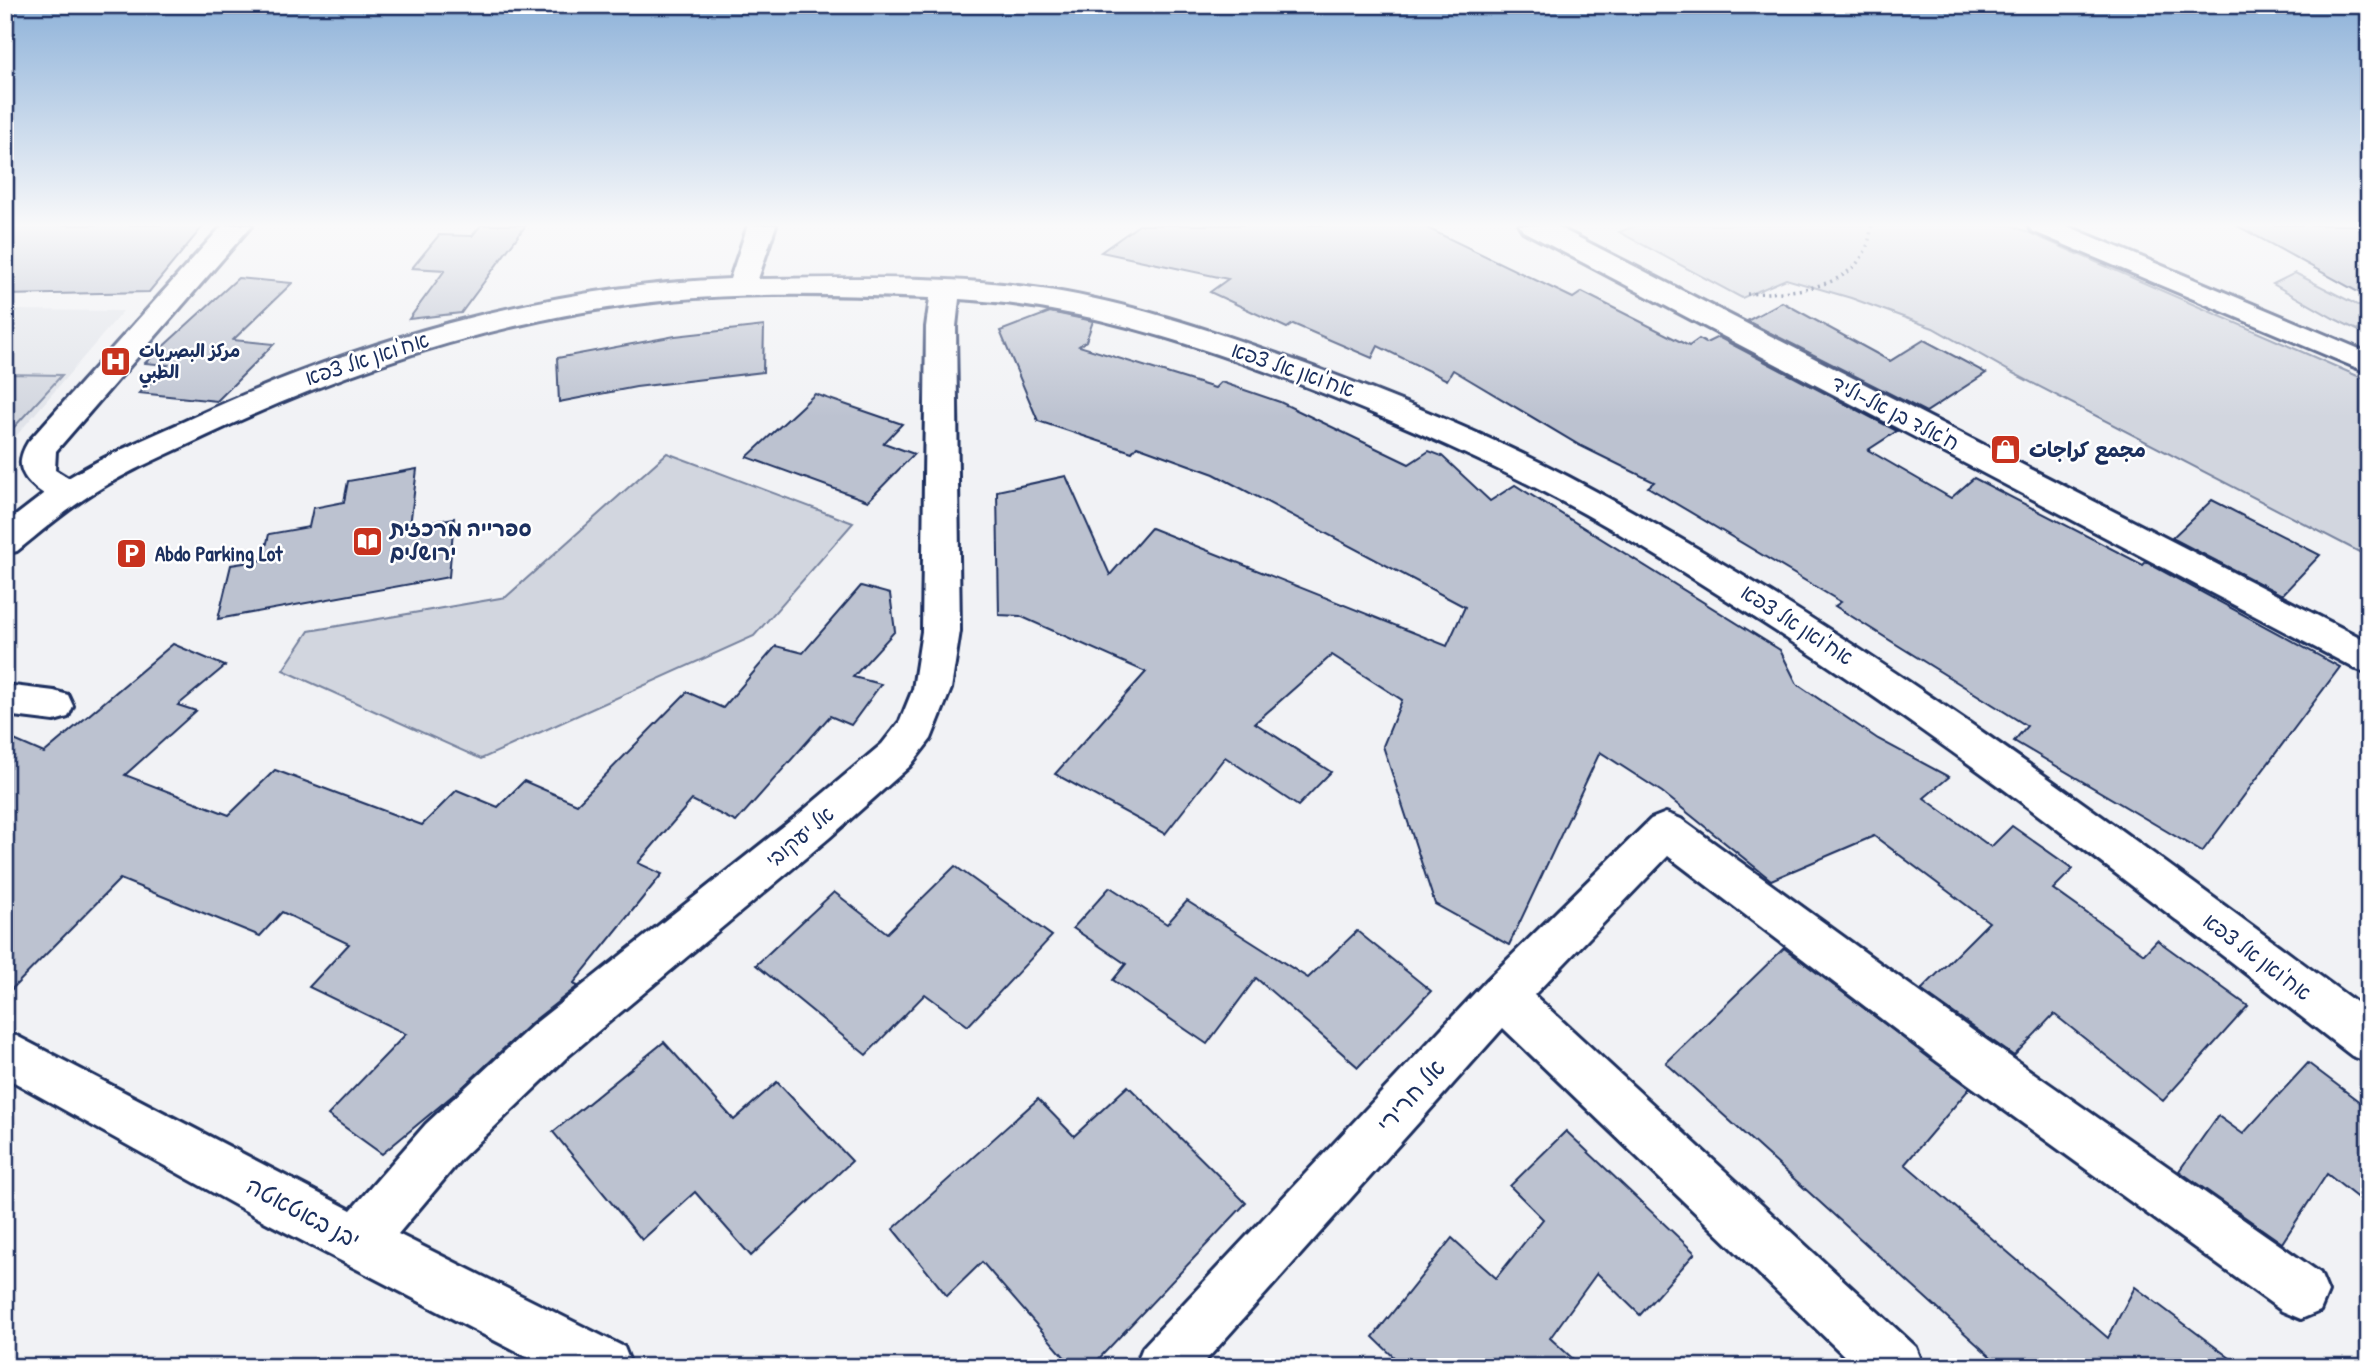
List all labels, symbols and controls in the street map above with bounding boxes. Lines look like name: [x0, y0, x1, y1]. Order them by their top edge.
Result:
street label: אח'ואן אל צפא: [301, 325, 432, 392]
street label: אח'ואן אל צפא: [1228, 335, 1359, 404]
place label: مركز البصريات الطبي: [139, 338, 240, 388]
hospital icon: مركز البصريات الطبي: [99, 344, 133, 378]
street label: ח'אלד בן אל-וליד: [1826, 368, 1964, 457]
shop icon: مجمع كراجات: [1989, 433, 2023, 467]
place label: مجمع كراجات: [2029, 435, 2146, 465]
place label: ספרייה מרכזית ירושלים: [388, 514, 531, 567]
library icon: ספרייה מרכזית ירושלים: [350, 524, 384, 558]
parking icon: Abdo Parking Lot: [115, 537, 149, 571]
place label: Abdo Parking Lot: [155, 539, 283, 569]
street label: אח'ואן אל צפא: [1736, 577, 1859, 672]
street label: אל יעקובי: [759, 799, 840, 874]
street label: אח'ואן אל צפא: [2197, 906, 2317, 1007]
street label: אל חרירי: [1369, 1052, 1452, 1139]
street label: יבנ באטאטה: [241, 1169, 366, 1255]

